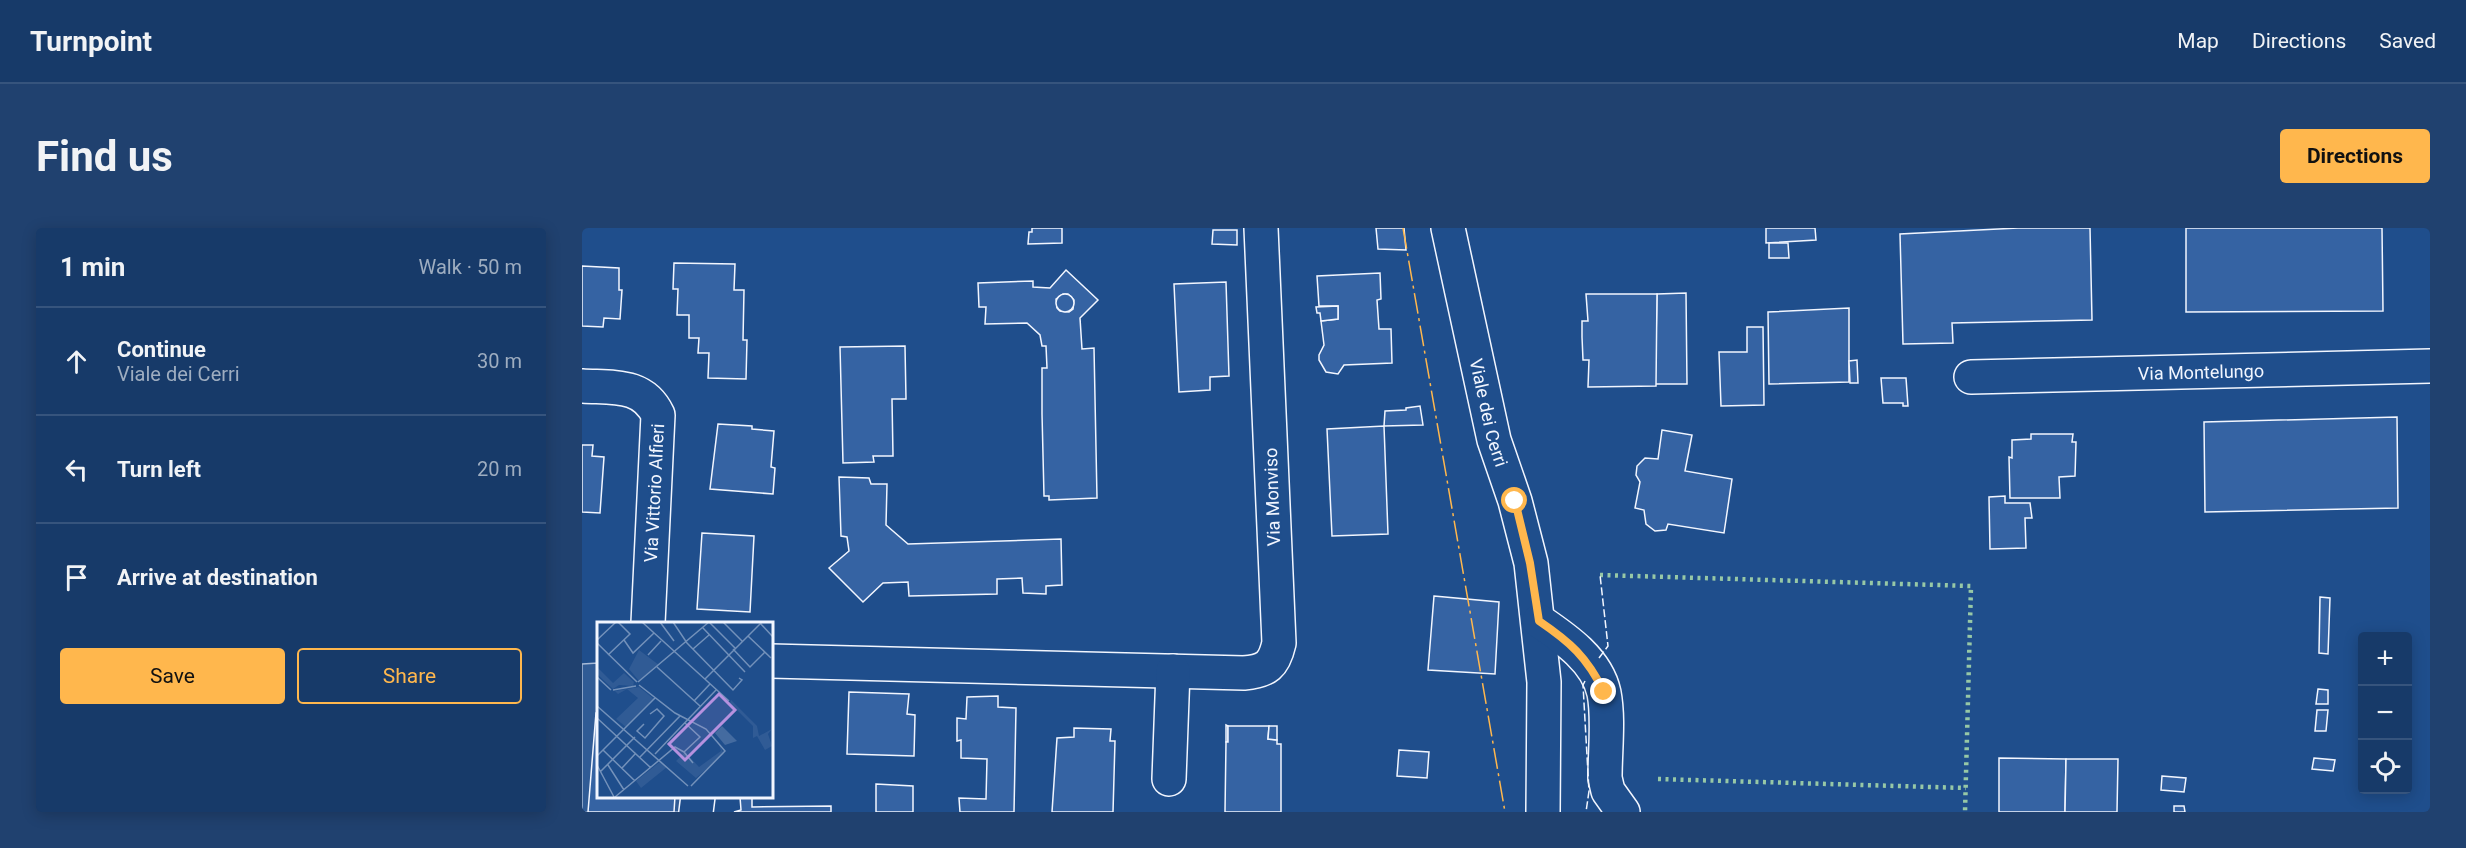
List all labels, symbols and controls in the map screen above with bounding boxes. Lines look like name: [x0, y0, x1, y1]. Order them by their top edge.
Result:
text: Turnpoint: [30, 25, 152, 58]
text: Map: [2177, 29, 2219, 53]
text: Directions: [2252, 29, 2346, 53]
text: Saved: [2379, 29, 2436, 53]
button: Directions: [2280, 129, 2430, 183]
text: Find us: [36, 132, 173, 181]
text: 1 min: [60, 252, 125, 282]
text: Walk · 50 m: [419, 255, 522, 279]
text: Continue: [117, 337, 206, 362]
icon: ahead: [60, 345, 93, 378]
text: 30 m: [477, 349, 522, 373]
street label: Viale dei Cerri: [1466, 356, 1513, 469]
street label: Via Montelungo: [2138, 359, 2264, 383]
text: Viale dei Cerri: [117, 362, 240, 386]
street label: Via Vittorio Alfieri: [640, 423, 668, 563]
street label: Via Monviso: [1260, 447, 1284, 547]
icon: left: [60, 453, 93, 486]
text: Turn left: [117, 457, 201, 482]
text: 20 m: [477, 457, 522, 481]
route start: [1501, 487, 1527, 513]
icon: arrive: [60, 561, 93, 594]
text: Arrive at destination: [117, 565, 318, 590]
inset map: [597, 622, 772, 797]
map controls: [2358, 632, 2412, 794]
button: +: [2358, 632, 2412, 686]
button: Save: [60, 648, 285, 704]
button: Share: [297, 648, 522, 704]
route end: [1590, 678, 1616, 704]
button: −: [2358, 686, 2412, 740]
button: locate: [2358, 740, 2412, 794]

